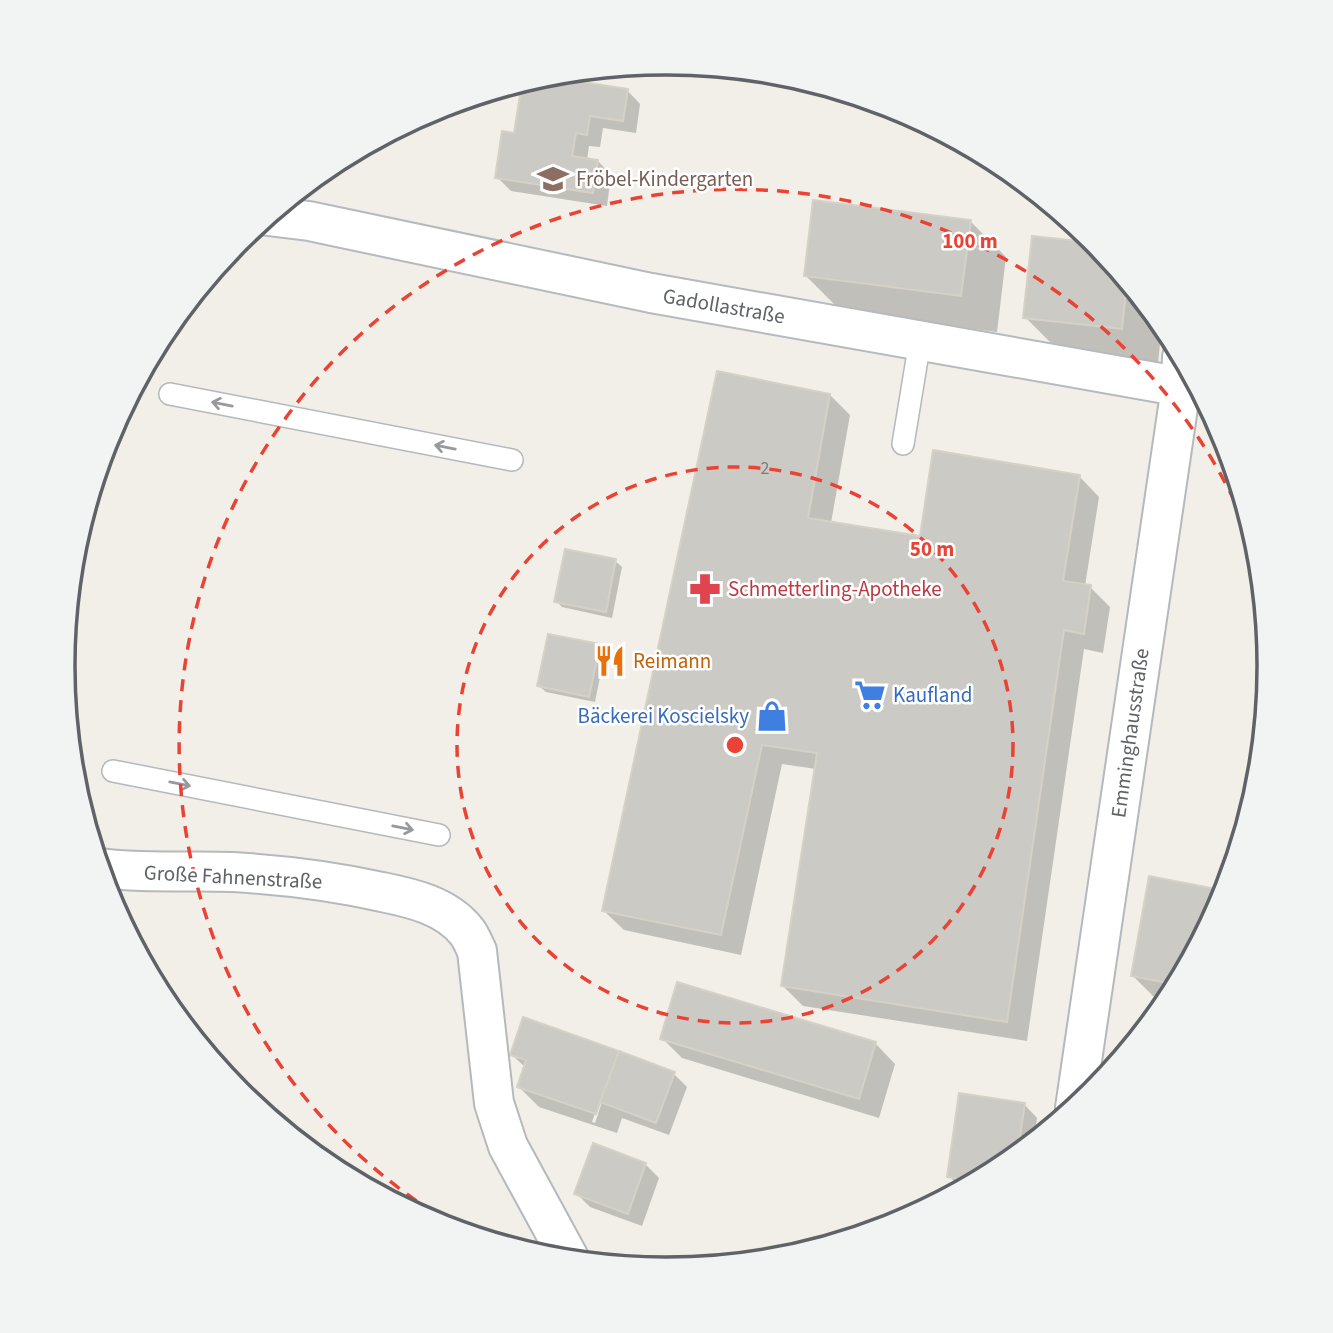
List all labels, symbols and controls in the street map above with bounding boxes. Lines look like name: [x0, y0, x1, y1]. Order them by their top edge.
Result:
school or university icon: Fröbel-Kindergarten: [536, 162, 570, 196]
place label: Fröbel-Kindergarten: [576, 164, 753, 194]
text: 100 m: [942, 226, 998, 256]
street label: Gadollastraße: [661, 281, 787, 331]
one-way arrow: [211, 397, 234, 410]
one-way arrow: [434, 440, 457, 453]
house number: 2: [761, 456, 770, 481]
text: 50 m: [910, 534, 954, 564]
pharmacy icon: Schmetterling-Apotheke: [688, 572, 722, 606]
place label: Schmetterling-Apotheke: [728, 574, 942, 604]
restaurant icon: Reimann: [593, 644, 627, 678]
place label: Reimann: [633, 646, 711, 676]
street label: Emminghausstraße: [1103, 646, 1157, 820]
supermarket icon: Kaufland: [853, 678, 887, 712]
place label: Kaufland: [893, 680, 972, 710]
shop icon: Bäckerei Koscielsky: [755, 699, 789, 733]
place label: Bäckerei Koscielsky: [578, 701, 749, 731]
centre of rings: [723, 733, 747, 757]
one-way arrow: [168, 778, 191, 792]
one-way arrow: [391, 822, 414, 835]
street label: Große Fahnenstraße: [143, 857, 323, 897]

